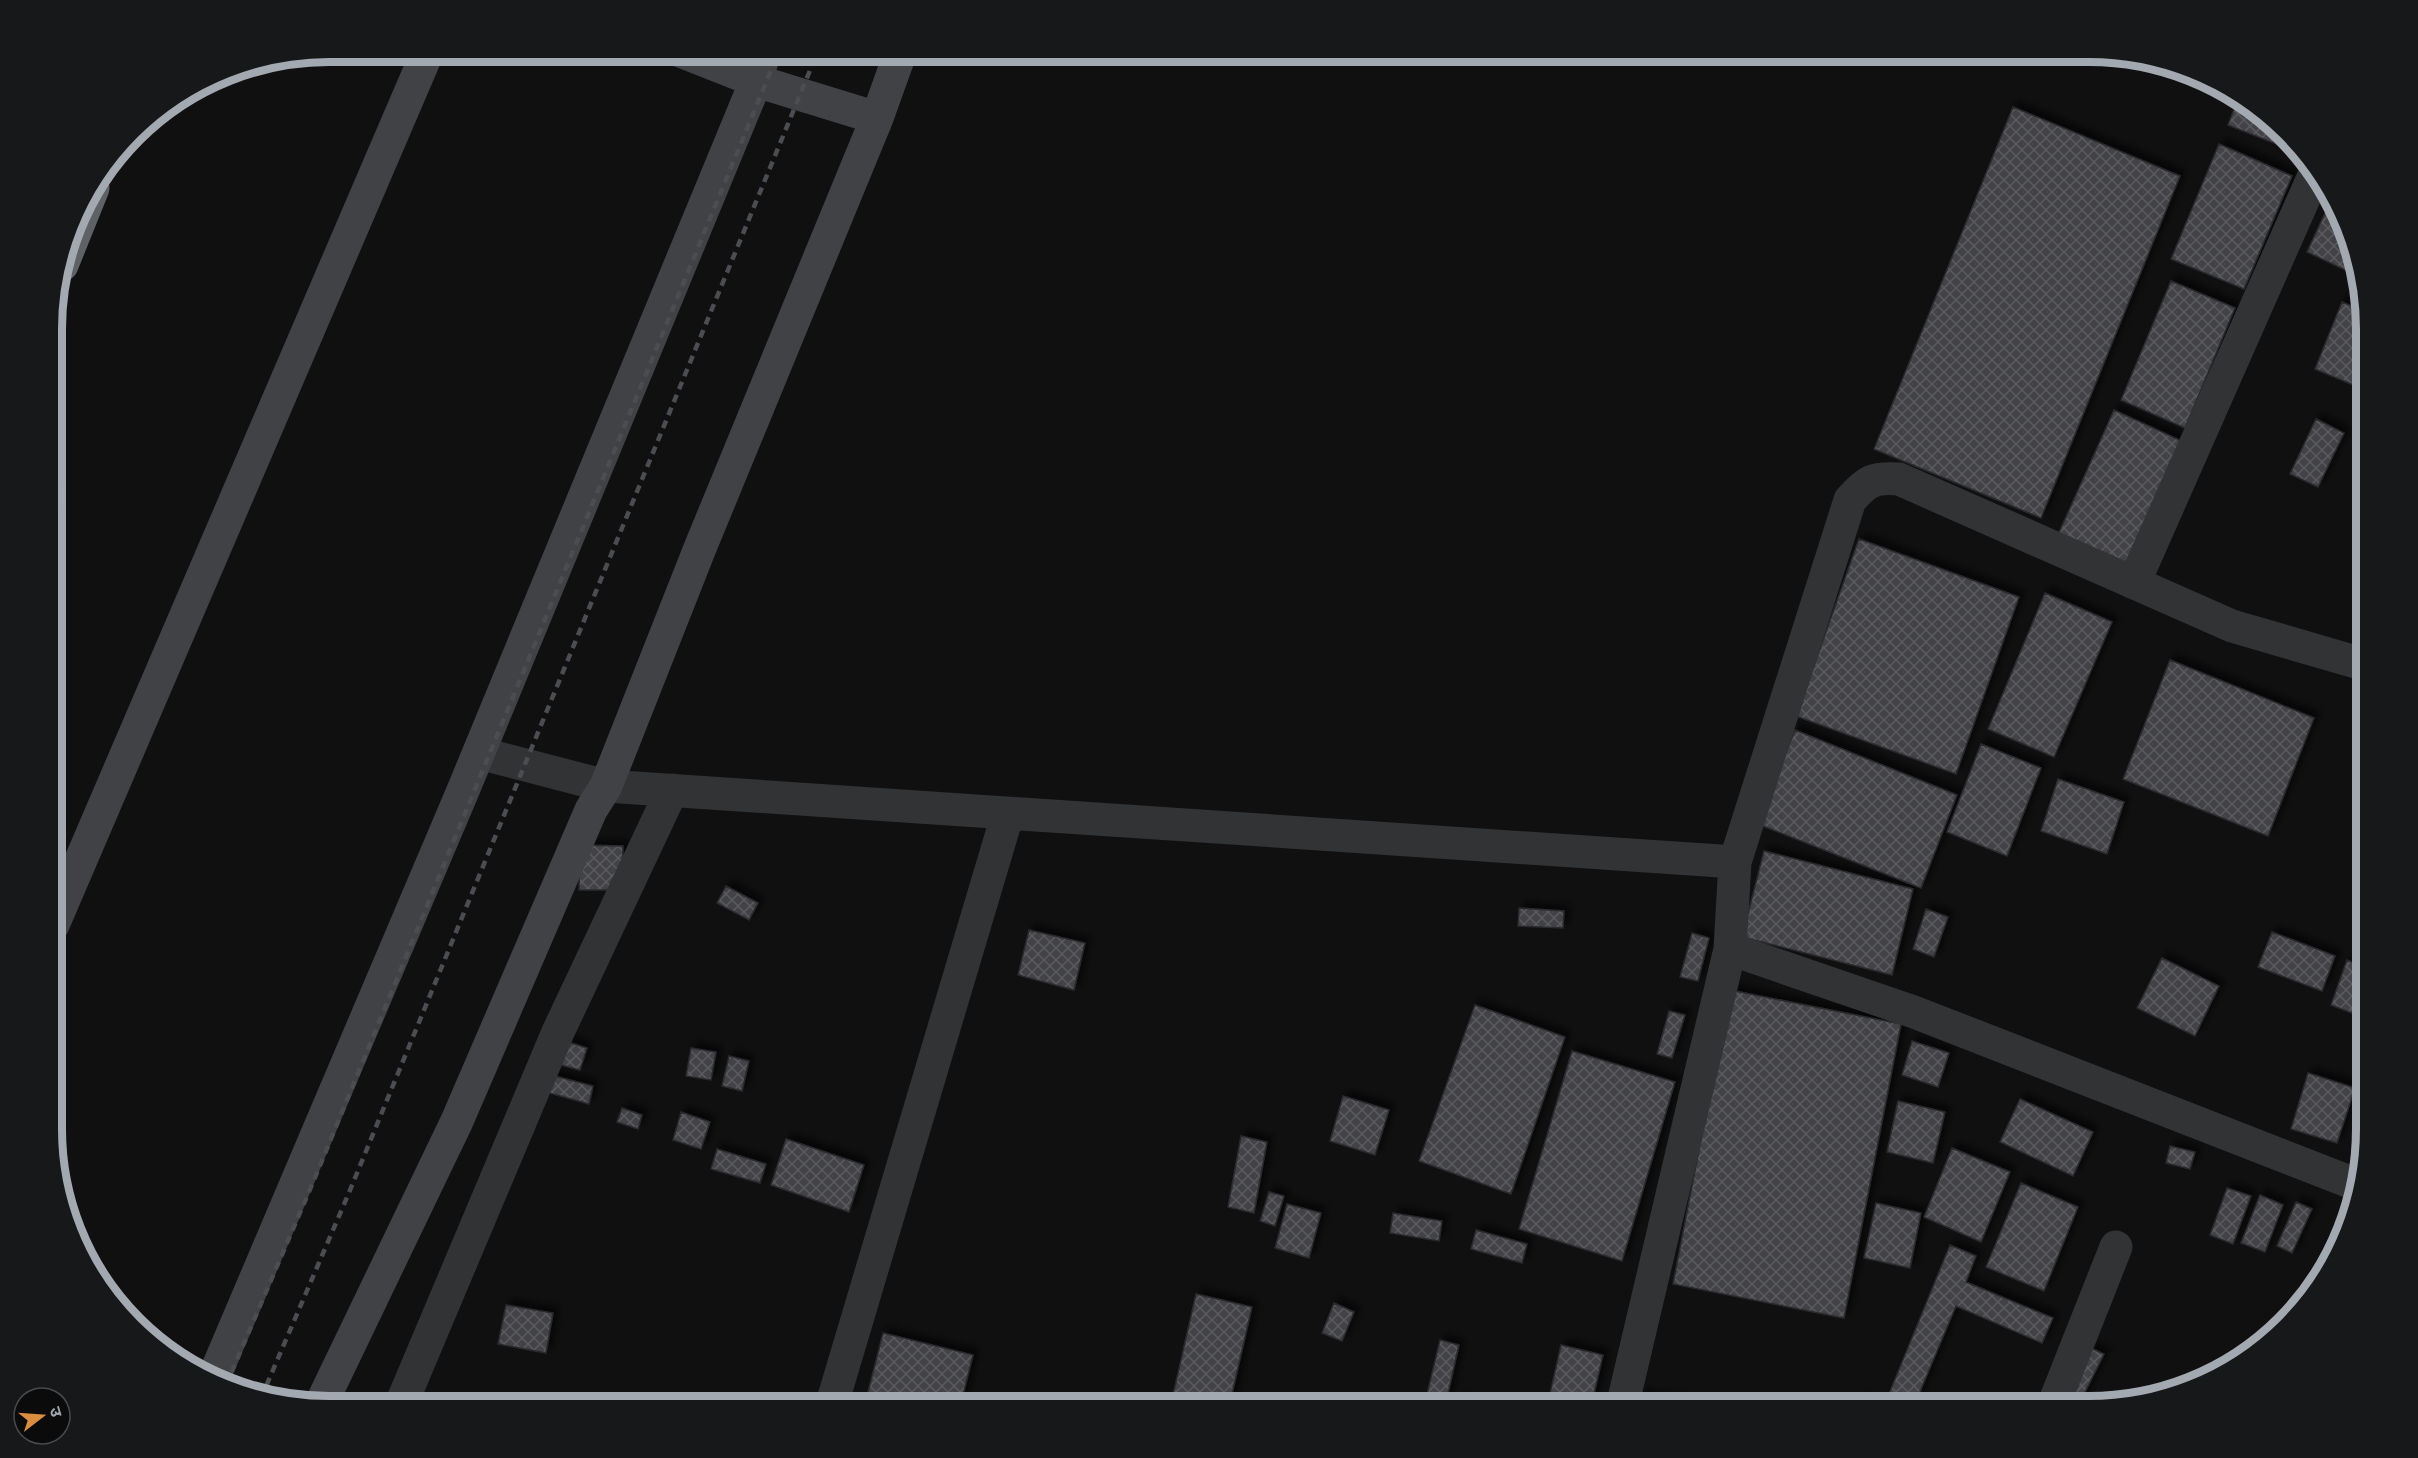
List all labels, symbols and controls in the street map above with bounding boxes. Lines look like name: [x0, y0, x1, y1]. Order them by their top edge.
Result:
north arrow: [12, 1386, 72, 1446]
text: उ: [44, 1405, 67, 1420]

